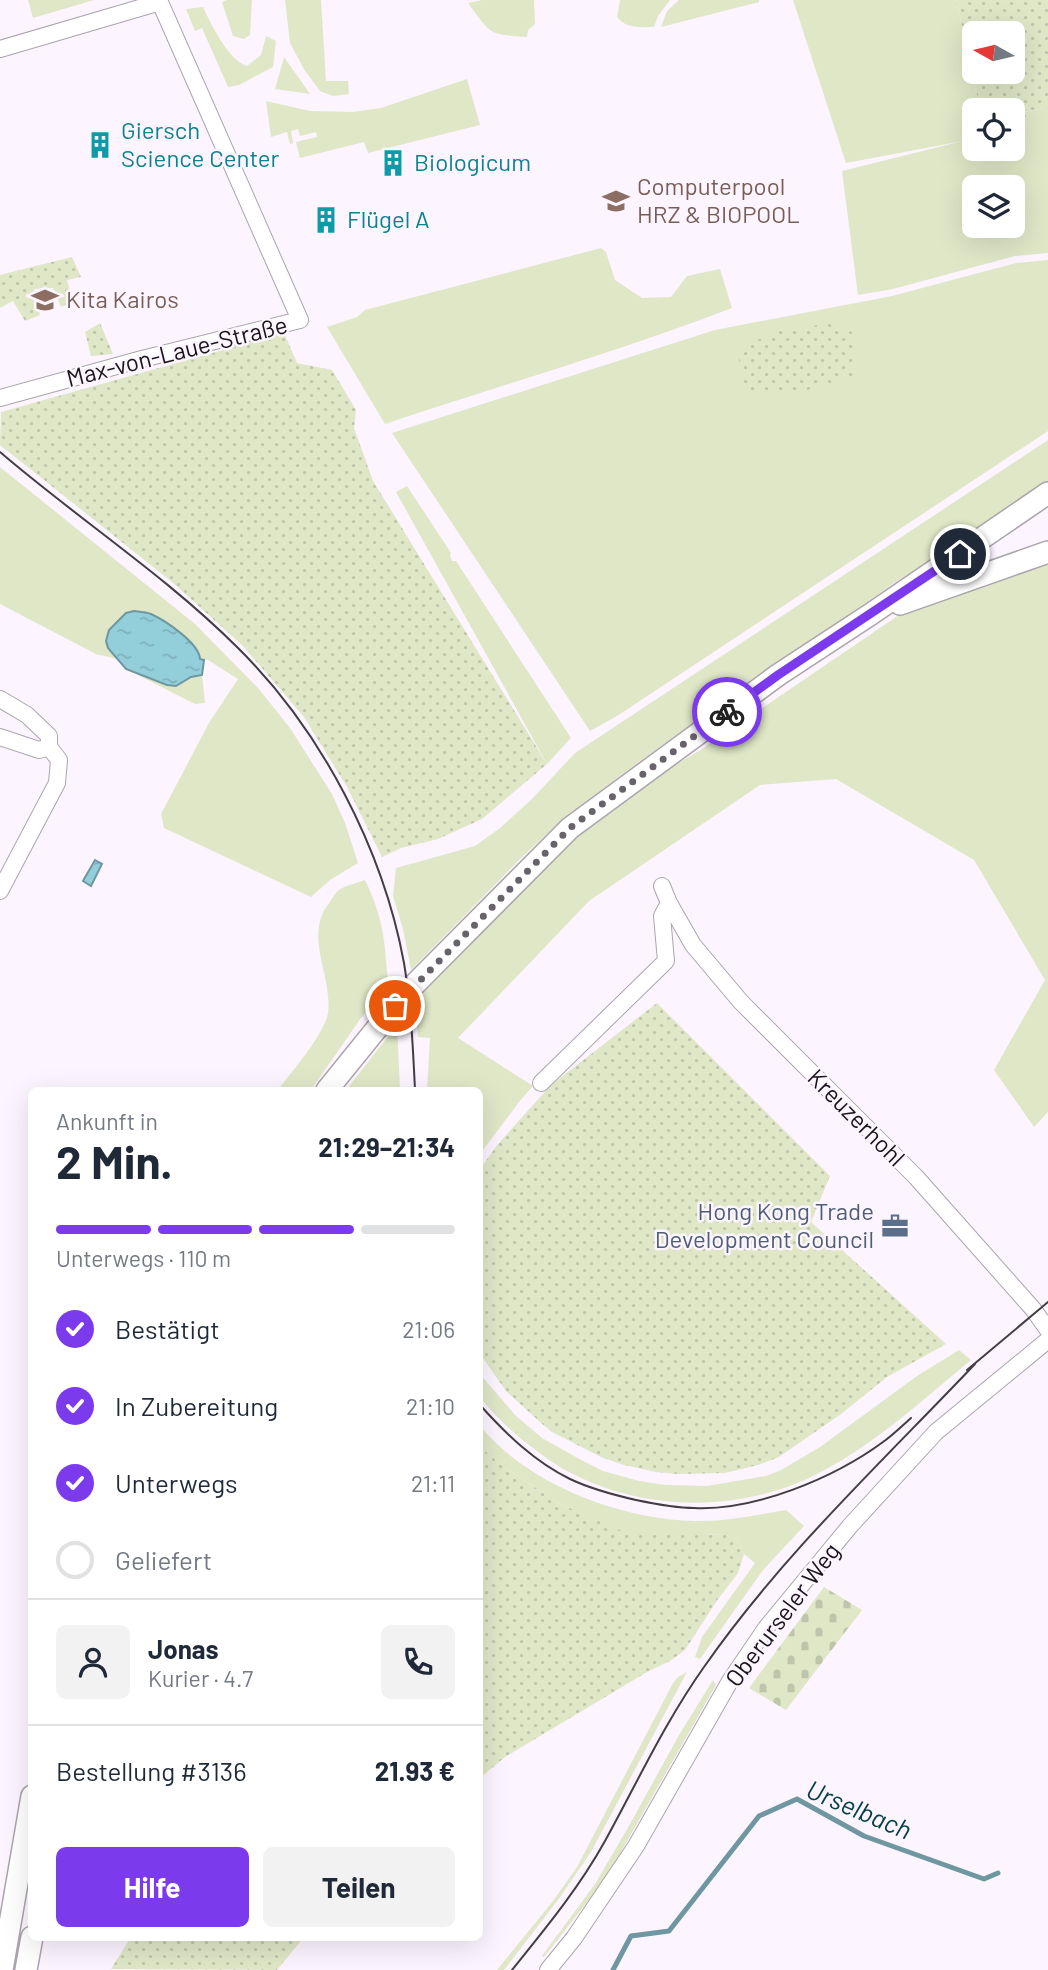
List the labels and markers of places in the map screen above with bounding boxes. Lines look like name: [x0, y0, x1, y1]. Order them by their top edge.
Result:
place label: Giersch Science Center: [121, 115, 280, 172]
building icon: Giersch Science Center: [85, 130, 115, 160]
place label: Biologicum: [414, 147, 531, 176]
building icon: Biologicum: [378, 148, 408, 178]
place label: Computerpool HRZ & BIOPOOL: [637, 171, 800, 228]
school or university icon: Computerpool HRZ & BIOPOOL: [601, 186, 631, 216]
place label: Flügel A: [347, 204, 430, 233]
building icon: Flügel A: [311, 205, 341, 235]
place label: Kita Kairos: [66, 284, 179, 313]
school or university icon: Kita Kairos: [30, 285, 60, 315]
pin: [930, 524, 990, 584]
pin: [365, 976, 425, 1036]
place label: Hong Kong Trade Development Council: [655, 1196, 874, 1253]
office icon: Hong Kong Trade Development Council: [880, 1211, 910, 1241]

